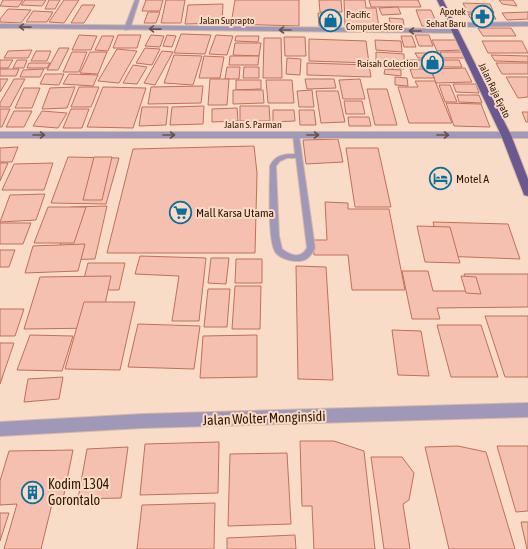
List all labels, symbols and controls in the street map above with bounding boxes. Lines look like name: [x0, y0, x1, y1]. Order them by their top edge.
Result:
pharmacy icon: Apotek Sehat Baru: [469, 4, 495, 30]
place label: Apotek Sehat Baru: [426, 6, 467, 29]
shop icon: Pacific Computer Store: [317, 7, 343, 33]
place label: Pacific Computer Store: [346, 9, 403, 32]
street label: Jalan Suprapto: [200, 15, 255, 26]
one-way arrow: [19, 23, 32, 31]
one-way arrow: [149, 25, 162, 33]
one-way arrow: [279, 26, 292, 34]
one-way arrow: [409, 27, 422, 35]
shop icon: Raisah Colection: [420, 50, 446, 76]
place label: Raisah Colection: [357, 58, 418, 69]
street label: Jalan Raja Eyato: [477, 61, 513, 120]
street label: Jalan S. Parman: [224, 119, 282, 130]
one-way arrow: [32, 131, 45, 139]
one-way arrow: [162, 131, 175, 139]
one-way arrow: [306, 131, 319, 139]
one-way arrow: [436, 131, 449, 139]
hotel icon: Motel A: [427, 166, 453, 192]
place label: Motel A: [456, 172, 489, 186]
supermarket icon: Mall Karsa Utama: [168, 200, 194, 226]
place label: Mall Karsa Utama: [196, 206, 274, 220]
street label: Jalan Wolter Monginsidi: [202, 408, 326, 428]
place label: Kodim 1304 Gorontalo: [48, 476, 110, 508]
building icon: Kodim 1304 Gorontalo: [19, 479, 45, 505]

